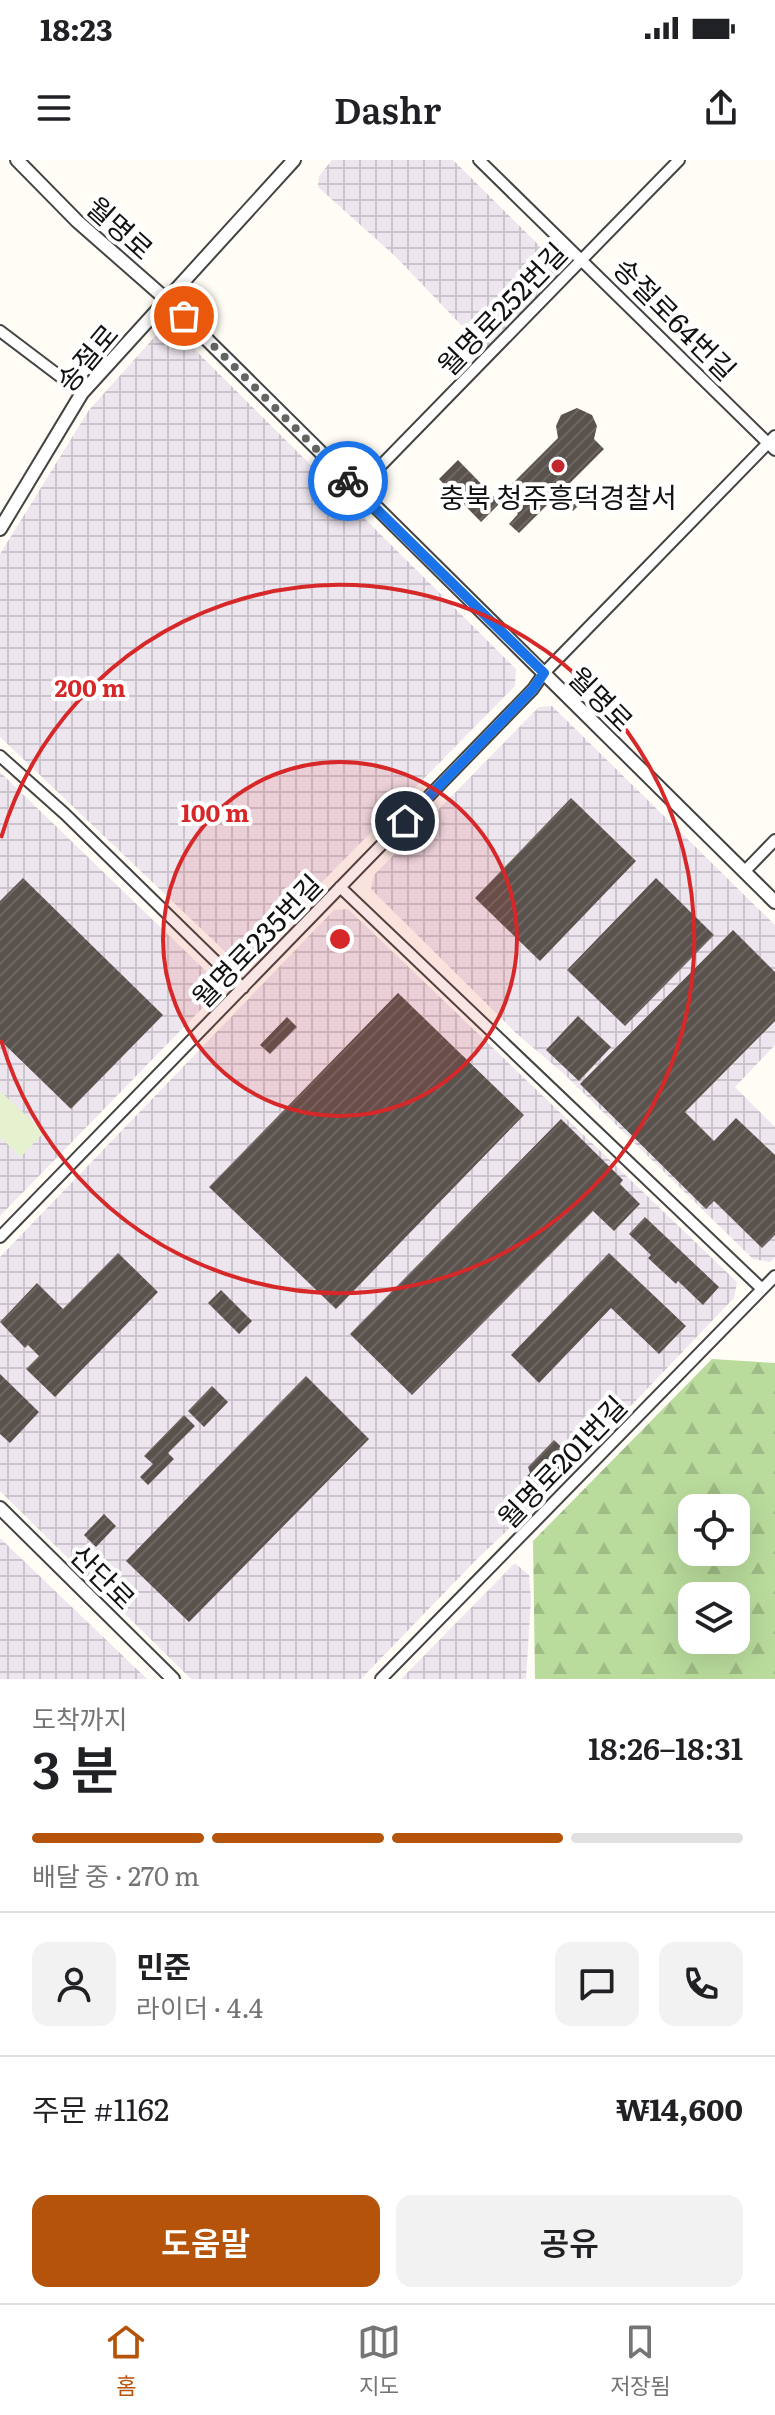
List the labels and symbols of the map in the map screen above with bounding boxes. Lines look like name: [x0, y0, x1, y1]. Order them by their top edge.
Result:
street label: 월명로: [78, 186, 164, 268]
street label: 월명로252번길: [426, 232, 576, 384]
street label: 송절로64번길: [605, 247, 747, 389]
pin: [150, 282, 218, 350]
street label: 송절로: [45, 314, 127, 400]
courier: [308, 441, 388, 521]
marker: 충북 청주흥덕경찰서: [549, 457, 567, 475]
place label: 충북 청주흥덕경찰서: [439, 475, 677, 517]
street label: 월명로: [560, 656, 644, 740]
text: 200 m: [54, 669, 126, 704]
pin: [371, 787, 439, 855]
text: 100 m: [181, 794, 249, 829]
street label: 월명로235번길: [181, 863, 331, 1017]
centre of rings: [326, 925, 354, 953]
street label: 월명로201번길: [487, 1385, 635, 1537]
street label: 산단로: [62, 1534, 146, 1618]

